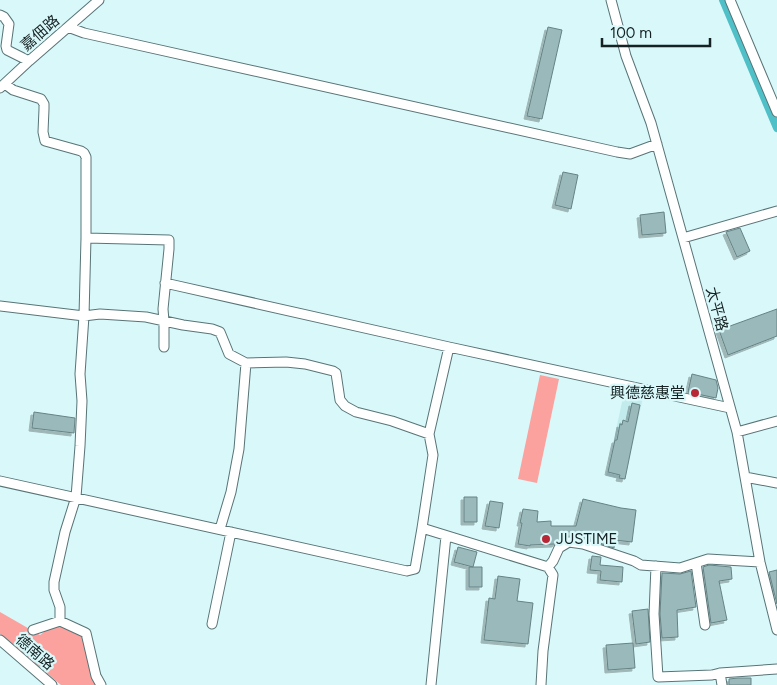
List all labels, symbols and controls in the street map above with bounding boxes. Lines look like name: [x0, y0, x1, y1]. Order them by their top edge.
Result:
street label: 嘉佃路: [17, 11, 63, 55]
scale bar: [602, 15, 710, 47]
text: 100 m: [610, 24, 652, 42]
street label: 太平路: [702, 285, 732, 333]
place label: 興德慈惠堂: [610, 384, 685, 402]
marker: 興德慈惠堂: [689, 387, 701, 399]
place label: JUSTIME: [556, 530, 617, 548]
marker: JUSTIME: [540, 533, 552, 545]
street label: 德南路: [12, 630, 58, 674]

